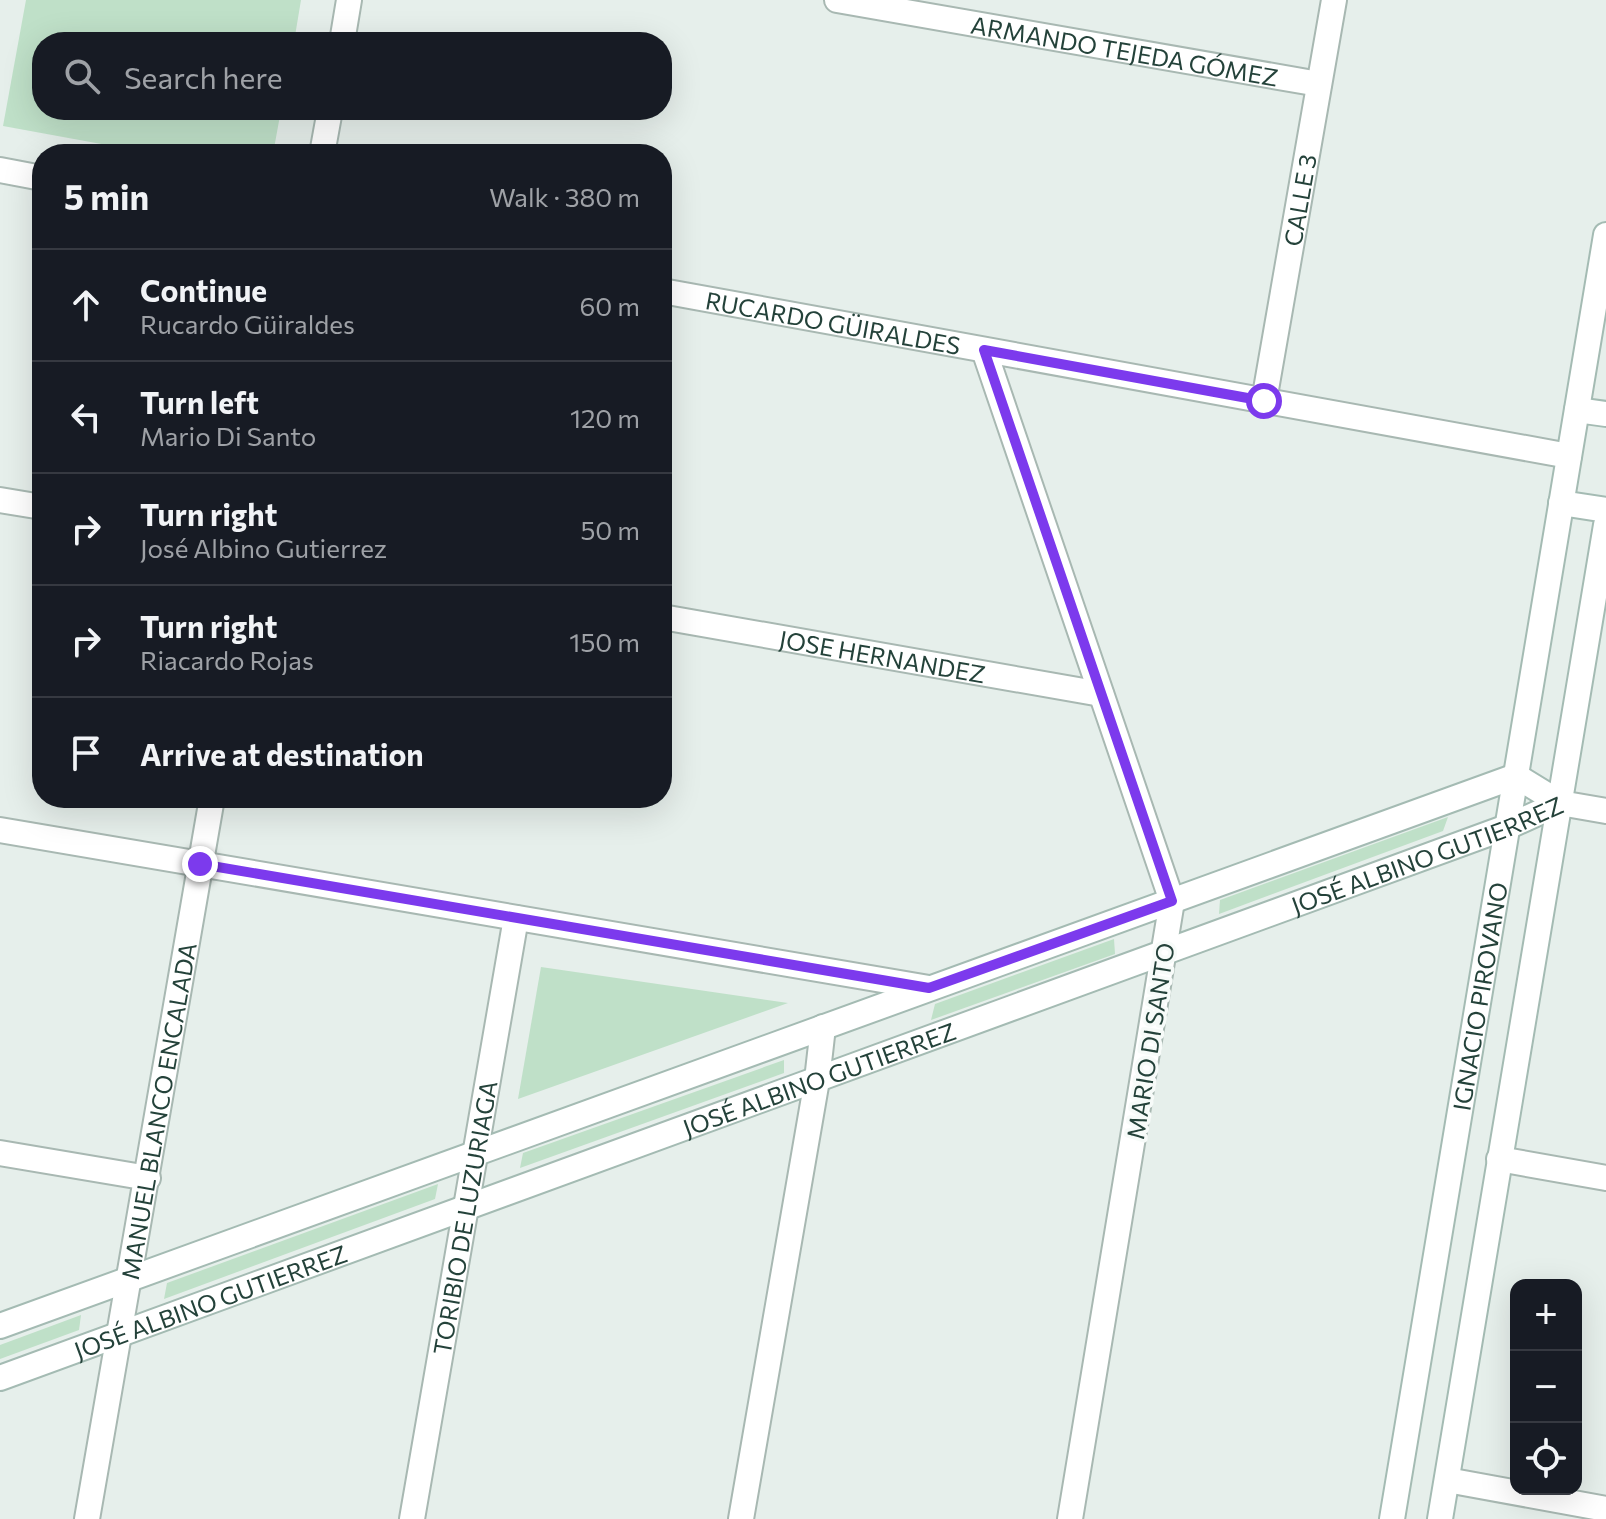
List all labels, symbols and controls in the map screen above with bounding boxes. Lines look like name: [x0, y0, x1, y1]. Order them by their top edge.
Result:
street label: ARMANDO TEJEDA GÓMEZ: [969, 9, 1281, 91]
search box: [32, 32, 672, 120]
icon: search: [60, 54, 104, 98]
text: Search here: [124, 58, 283, 95]
street label: CALLE 3: [1277, 152, 1321, 248]
text: 5 min: [64, 175, 149, 217]
text: Walk · 380 m: [489, 181, 640, 212]
text: Continue: [140, 271, 267, 308]
icon: ahead: [64, 283, 108, 327]
street label: RUCARDO GÜIRALDES: [703, 285, 963, 360]
text: 60 m: [580, 290, 640, 321]
text: Rucardo Güiraldes: [140, 308, 355, 339]
text: Turn left: [140, 383, 259, 420]
route start: [1246, 383, 1282, 419]
icon: left: [64, 395, 108, 439]
text: 120 m: [570, 402, 640, 433]
text: Mario Di Santo: [140, 420, 316, 451]
text: Turn right: [140, 495, 277, 532]
icon: right: [64, 507, 108, 551]
text: 50 m: [580, 514, 640, 545]
text: José Albino Gutierrez: [140, 532, 387, 563]
text: Turn right: [140, 607, 277, 644]
icon: right: [64, 619, 108, 663]
street label: JOSE HERNANDEZ: [777, 623, 988, 688]
text: 150 m: [569, 626, 640, 657]
text: Riacardo Rojas: [140, 644, 314, 675]
icon: arrive: [64, 731, 108, 775]
text: Arrive at destination: [140, 735, 424, 772]
street label: JOSÉ ALBINO GUTIERREZ: [1287, 789, 1567, 919]
route end: [182, 846, 218, 882]
street label: IGNACIO PIROVANO: [1446, 880, 1512, 1113]
street label: MANUEL BLANCO ENCALADA: [114, 940, 201, 1282]
street label: MARIO DI SANTO: [1120, 941, 1180, 1141]
street label: JOSÉ ALBINO GUTIERREZ: [679, 1015, 959, 1142]
street label: TORIBIO DE LUZURIAGA: [426, 1078, 502, 1357]
street label: JOSÉ ALBINO GUTIERREZ: [70, 1238, 351, 1364]
map controls: [1510, 1279, 1582, 1495]
button: +: [1510, 1279, 1582, 1351]
button: −: [1510, 1351, 1582, 1423]
button: locate: [1510, 1423, 1582, 1495]

